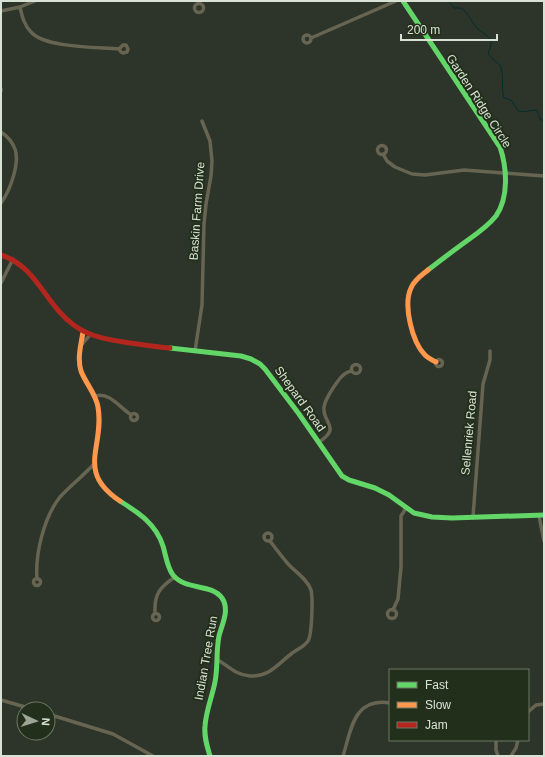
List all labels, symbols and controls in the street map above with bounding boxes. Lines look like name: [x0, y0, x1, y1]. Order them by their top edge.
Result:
scale bar: [401, 16, 497, 42]
text: 200 m: [407, 23, 440, 37]
street label: Garden Ridge Circle: [444, 52, 515, 151]
street label: Baskin Farm Drive: [187, 161, 207, 261]
street label: Shepard Road: [272, 364, 328, 434]
street label: Sellenriek Road: [458, 390, 480, 476]
street label: Indian Tree Run: [192, 615, 220, 701]
legend: [389, 669, 529, 741]
text: Fast: [425, 678, 449, 692]
text: Slow: [425, 698, 451, 712]
north arrow: [16, 701, 56, 741]
text: N: [40, 717, 52, 726]
text: Jam: [425, 718, 448, 732]

